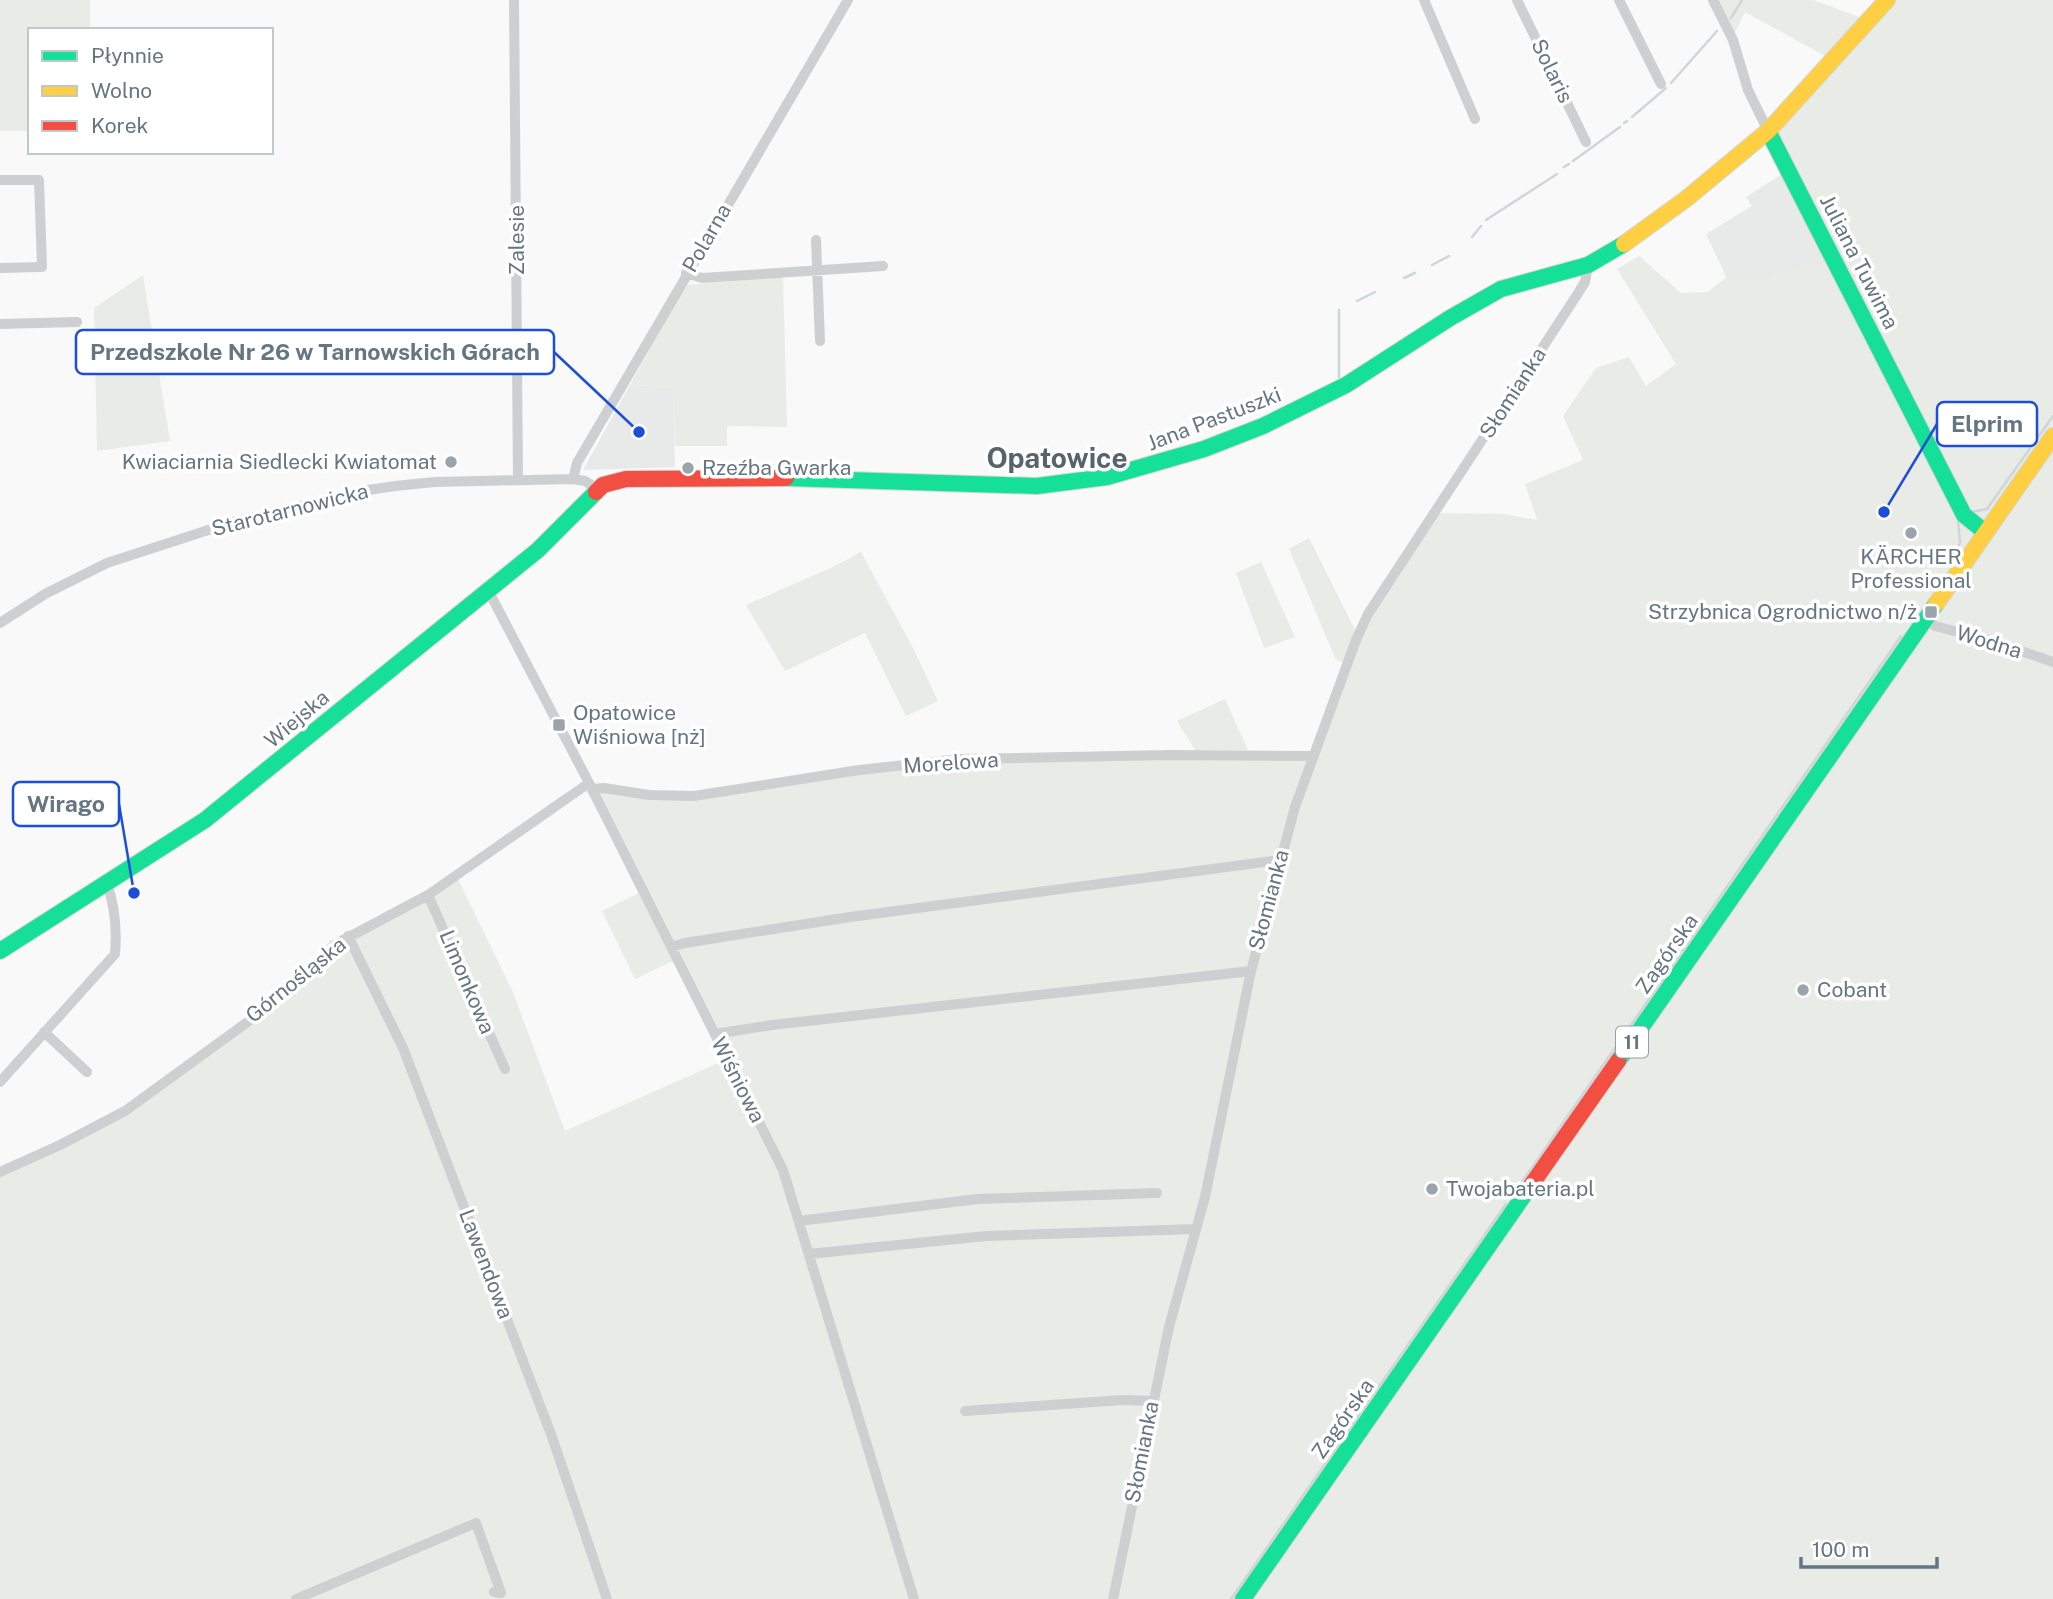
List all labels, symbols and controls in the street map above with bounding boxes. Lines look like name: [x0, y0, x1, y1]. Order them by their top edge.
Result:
legend: [28, 28, 273, 154]
street label: Solaris: [1526, 35, 1579, 107]
text: Płynnie: [91, 43, 164, 68]
text: Wolno: [91, 78, 152, 103]
text: Korek: [91, 113, 149, 138]
street label: Juliana Tuwima: [1815, 190, 1904, 333]
street label: Polarna: [677, 199, 736, 276]
street label: Zalesie: [504, 205, 529, 275]
callout: Przedszkole Nr 26 w Tarnowskich Górach: [76, 330, 554, 374]
text: Przedszkole Nr 26 w Tarnowskich Górach: [90, 338, 540, 365]
street label: Słomianka: [1474, 343, 1551, 443]
street label: Jana Pastuszki: [1143, 382, 1284, 456]
callout: Elprim: [1937, 402, 2037, 446]
text: Elprim: [1951, 410, 2023, 437]
district label: Opatowice: [986, 441, 1128, 474]
place label: Kwiaciarnia Siedlecki Kwiatomat: [122, 449, 437, 474]
marker: Kwiaciarnia Siedlecki Kwiatomat: [443, 454, 459, 470]
place label: Rzeźba Gwarka: [702, 455, 851, 480]
marker: Rzeźba Gwarka: [680, 460, 696, 476]
street label: Starotarnowicka: [209, 478, 371, 541]
marker: KÄRCHER Professional: [1903, 525, 1919, 541]
place label: KÄRCHER Professional: [1850, 544, 1972, 593]
place label: Strzybnica Ogrodnictwo n/ż: [1648, 599, 1917, 624]
marker: Strzybnica Ogrodnictwo n/ż: [1923, 604, 1939, 620]
street label: Wodna: [1953, 620, 2025, 663]
street label: Wiejska: [259, 684, 334, 753]
place label: Opatowice Wiśniowa [nż]: [573, 700, 706, 749]
marker: Opatowice Wiśniowa [nż]: [551, 717, 567, 733]
street label: Morelowa: [902, 747, 1000, 778]
callout: Wirago: [13, 782, 119, 826]
text: Wirago: [27, 790, 105, 817]
street label: Słomianka: [1243, 847, 1294, 953]
street label: Zagórska: [1630, 909, 1703, 998]
street label: Limonkowa: [434, 926, 501, 1038]
street label: Górnośląska: [241, 932, 351, 1028]
place label: Cobant: [1817, 977, 1887, 1002]
marker: Cobant: [1795, 982, 1811, 998]
road number: 11: [1616, 1026, 1648, 1058]
street label: Wiśniowa: [706, 1033, 771, 1127]
place label: Twojabateria.pl: [1446, 1176, 1595, 1201]
marker: Twojabateria.pl: [1424, 1181, 1440, 1197]
street label: Lawendowa: [454, 1206, 519, 1322]
street label: Zagórska: [1306, 1374, 1379, 1463]
street label: Słomianka: [1119, 1399, 1164, 1505]
scale bar: [1801, 1526, 1938, 1570]
text: 100 m: [1812, 1537, 1869, 1562]

